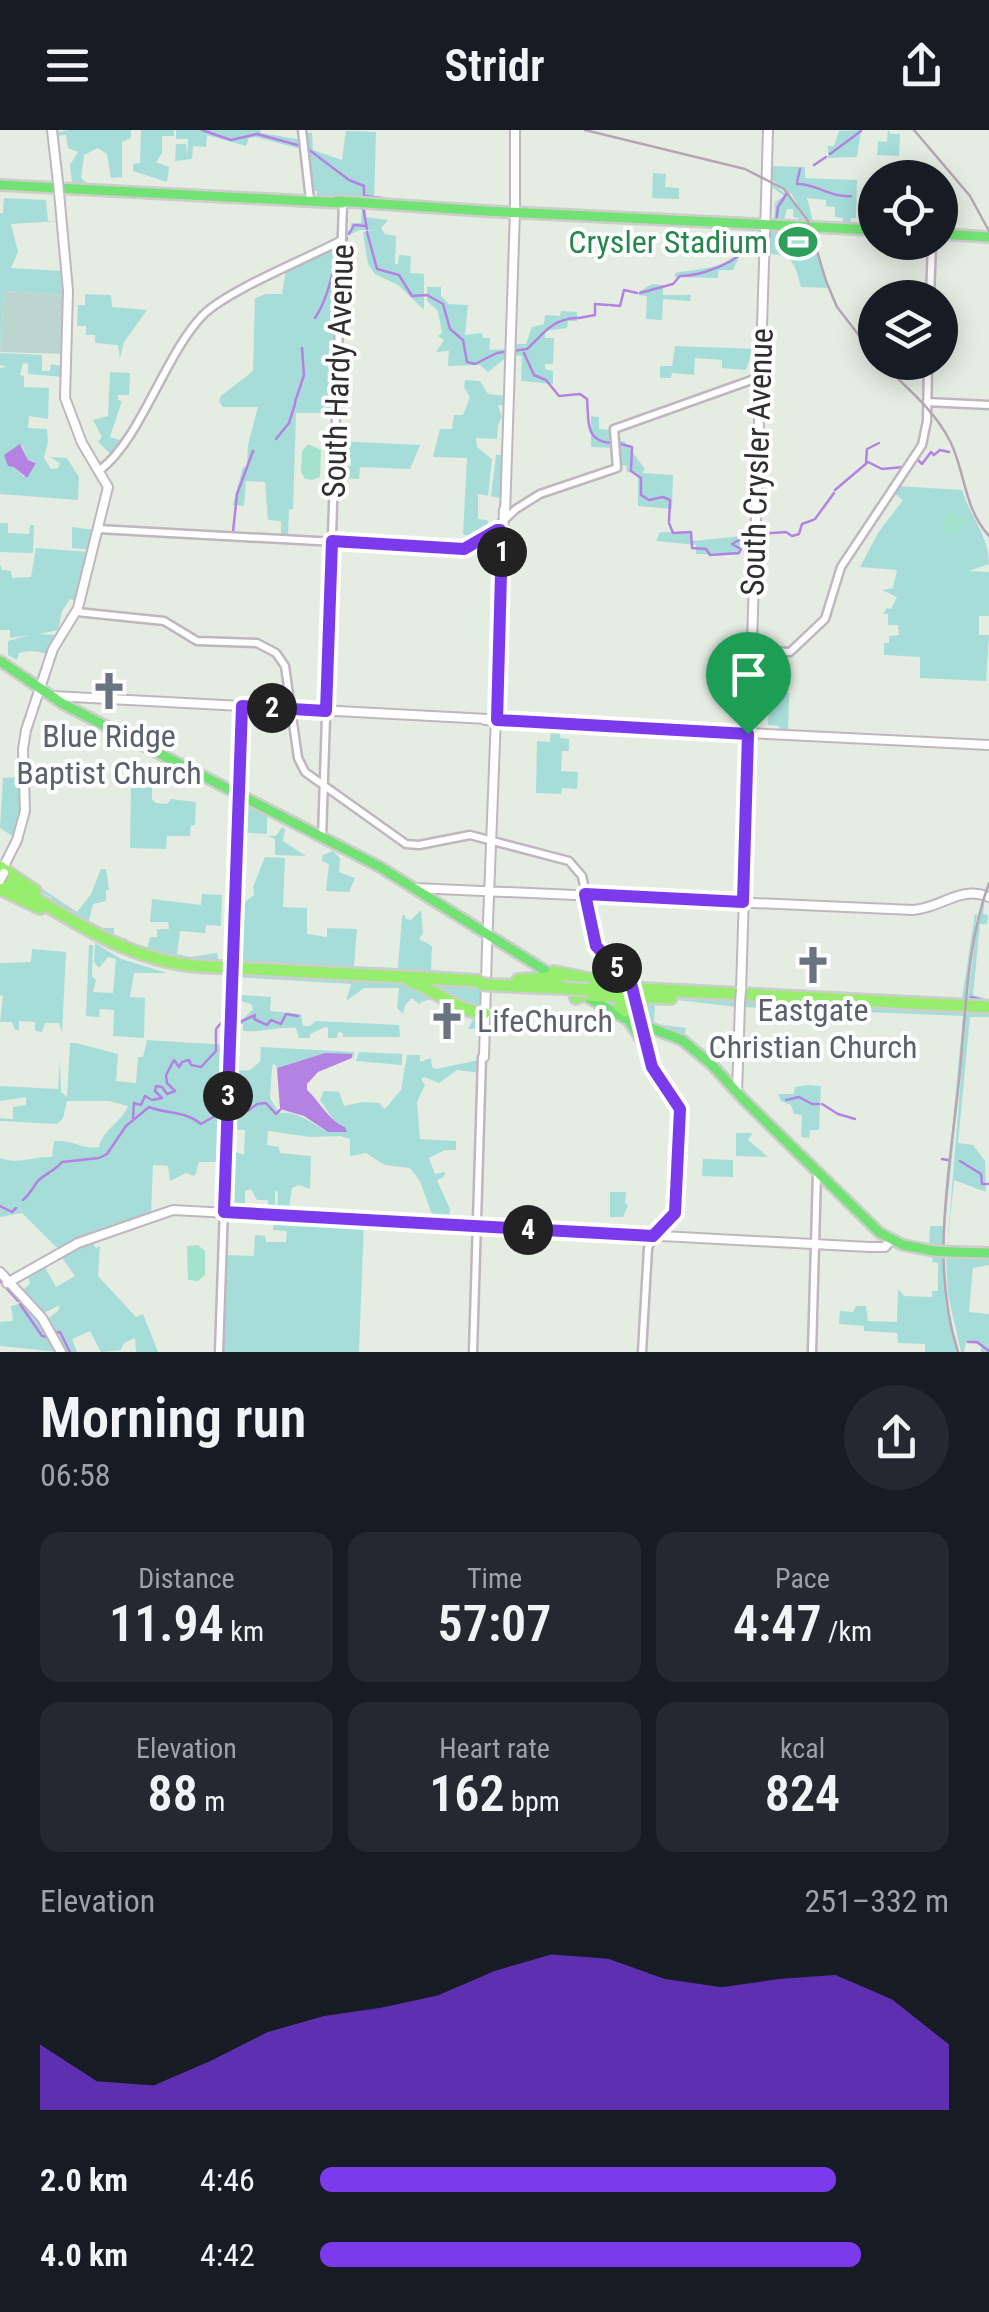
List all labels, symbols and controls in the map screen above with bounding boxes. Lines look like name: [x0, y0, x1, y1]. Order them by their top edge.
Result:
icon: menu: [40, 38, 95, 93]
icon: share: [894, 38, 949, 93]
text: Stridr: [444, 39, 545, 92]
map controls: [858, 160, 958, 380]
button: locate: [858, 160, 958, 260]
sports icon: Crysler Stadium: [777, 221, 819, 263]
place label: Crysler Stadium: [568, 223, 768, 261]
street label: South Hardy Avenue: [315, 244, 361, 498]
button: layers: [858, 280, 958, 380]
street label: South Crysler Avenue: [733, 327, 781, 597]
pin: 1: [477, 527, 527, 577]
text: 1: [495, 535, 509, 568]
pin: [706, 632, 791, 735]
icon: arrive: [721, 647, 776, 702]
church icon: Blue Ridge Baptist Church: [88, 670, 130, 712]
pin: 2: [247, 683, 297, 733]
text: 2: [265, 691, 279, 724]
place label: Blue Ridge Baptist Church: [16, 717, 202, 792]
pin: 5: [592, 943, 642, 993]
church icon: Eastgate Christian Church: [792, 944, 834, 986]
text: 5: [610, 951, 624, 984]
place label: Eastgate Christian Church: [708, 991, 918, 1066]
church icon: LifeChurch: [426, 1000, 468, 1042]
place label: LifeChurch: [477, 1002, 613, 1040]
pin: 3: [203, 1071, 253, 1121]
text: 3: [221, 1079, 235, 1112]
pin: 4: [503, 1205, 553, 1255]
text: 4: [521, 1213, 535, 1246]
button: share: [844, 1385, 949, 1490]
text: Morning run: [40, 1386, 306, 1450]
text: 06:58: [40, 1456, 111, 1494]
text: Distance: [138, 1562, 235, 1595]
text: Time: [467, 1562, 522, 1595]
text: Pace: [775, 1562, 830, 1595]
text: 11.94: [109, 1595, 224, 1653]
text: 57:07: [438, 1595, 551, 1653]
text: 4:47: [733, 1595, 822, 1653]
text: km: [224, 1615, 264, 1648]
text: /km: [822, 1615, 872, 1648]
text: Elevation: [136, 1732, 237, 1765]
text: Heart rate: [439, 1732, 550, 1765]
text: kcal: [780, 1732, 825, 1765]
text: 88: [148, 1765, 198, 1823]
text: 162: [429, 1765, 505, 1823]
text: 824: [765, 1765, 840, 1823]
text: m: [198, 1785, 225, 1818]
text: bpm: [505, 1785, 560, 1818]
text: Elevation: [40, 1882, 155, 1920]
text: 251–332 m: [804, 1882, 949, 1920]
text: 2.0 km: [40, 2161, 128, 2199]
text: 4:46: [200, 2161, 255, 2199]
text: 4.0 km: [40, 2236, 128, 2274]
text: 4:42: [200, 2236, 255, 2274]

